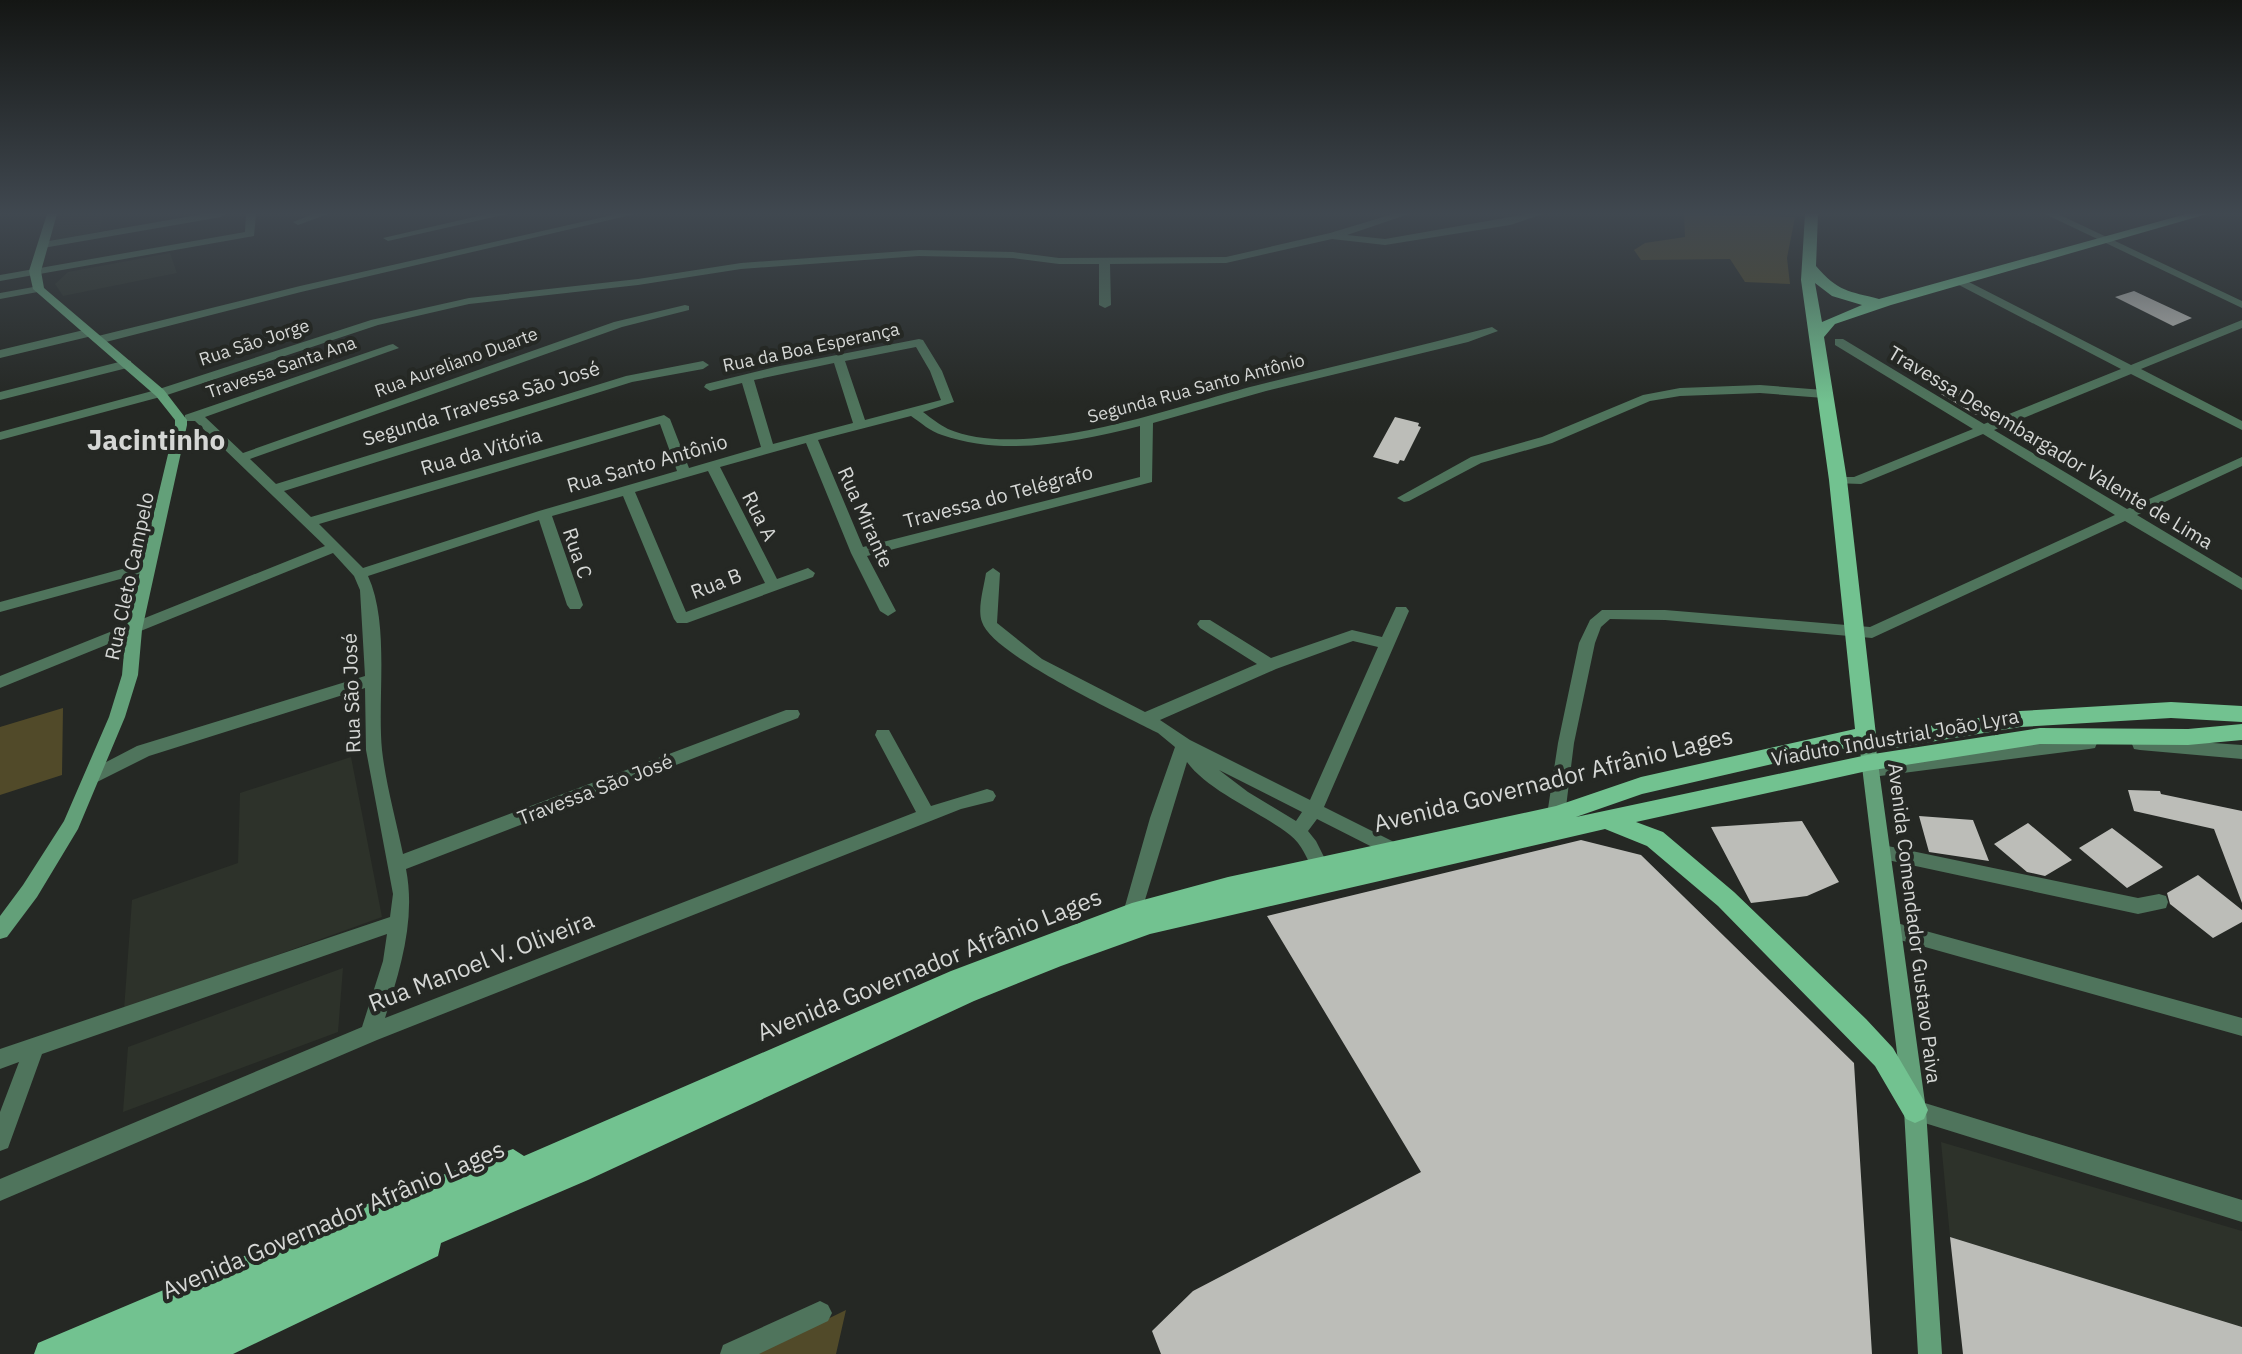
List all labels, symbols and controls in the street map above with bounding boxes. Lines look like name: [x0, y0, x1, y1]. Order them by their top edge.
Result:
street label: Rua São Jorge: [196, 313, 312, 371]
street label: Rua da Boa Esperança: [720, 317, 902, 377]
street label: Rua Aureliano Duarte: [371, 322, 541, 402]
street label: Travessa Santa Ana: [203, 330, 359, 403]
street label: Travessa Desembargador Valente de Lima: [1883, 339, 2219, 555]
street label: Segunda Rua Santo Antônio: [1085, 348, 1307, 428]
street label: Segunda Travessa São José: [359, 354, 603, 452]
district label: Jacintinho: [87, 421, 225, 458]
street label: Rua da Vitória: [417, 421, 545, 481]
street label: Rua Santo Antônio: [564, 427, 730, 499]
street label: Travessa do Telégrafo: [900, 458, 1096, 534]
street label: Rua Mirante: [832, 462, 900, 572]
street label: Rua A: [736, 487, 784, 546]
street label: Rua Cleto Campelo: [98, 490, 160, 662]
street label: Rua C: [557, 524, 599, 582]
street label: Rua B: [687, 561, 745, 605]
street label: Rua São José: [335, 633, 367, 753]
street label: Viaduto Industrial João Lyra: [1769, 702, 2021, 772]
street label: Avenida Governador Afrânio Lages: [1370, 719, 1736, 839]
street label: Travessa São José: [514, 747, 676, 831]
street label: Avenida Comendador Gustavo Paiva: [1882, 761, 1948, 1085]
street label: Avenida Governador Afrânio Lages: [752, 880, 1106, 1048]
street label: Rua Manoel V. Oliveira: [363, 903, 599, 1019]
street label: Avenida Governador Afrânio Lages: [157, 1132, 509, 1306]

